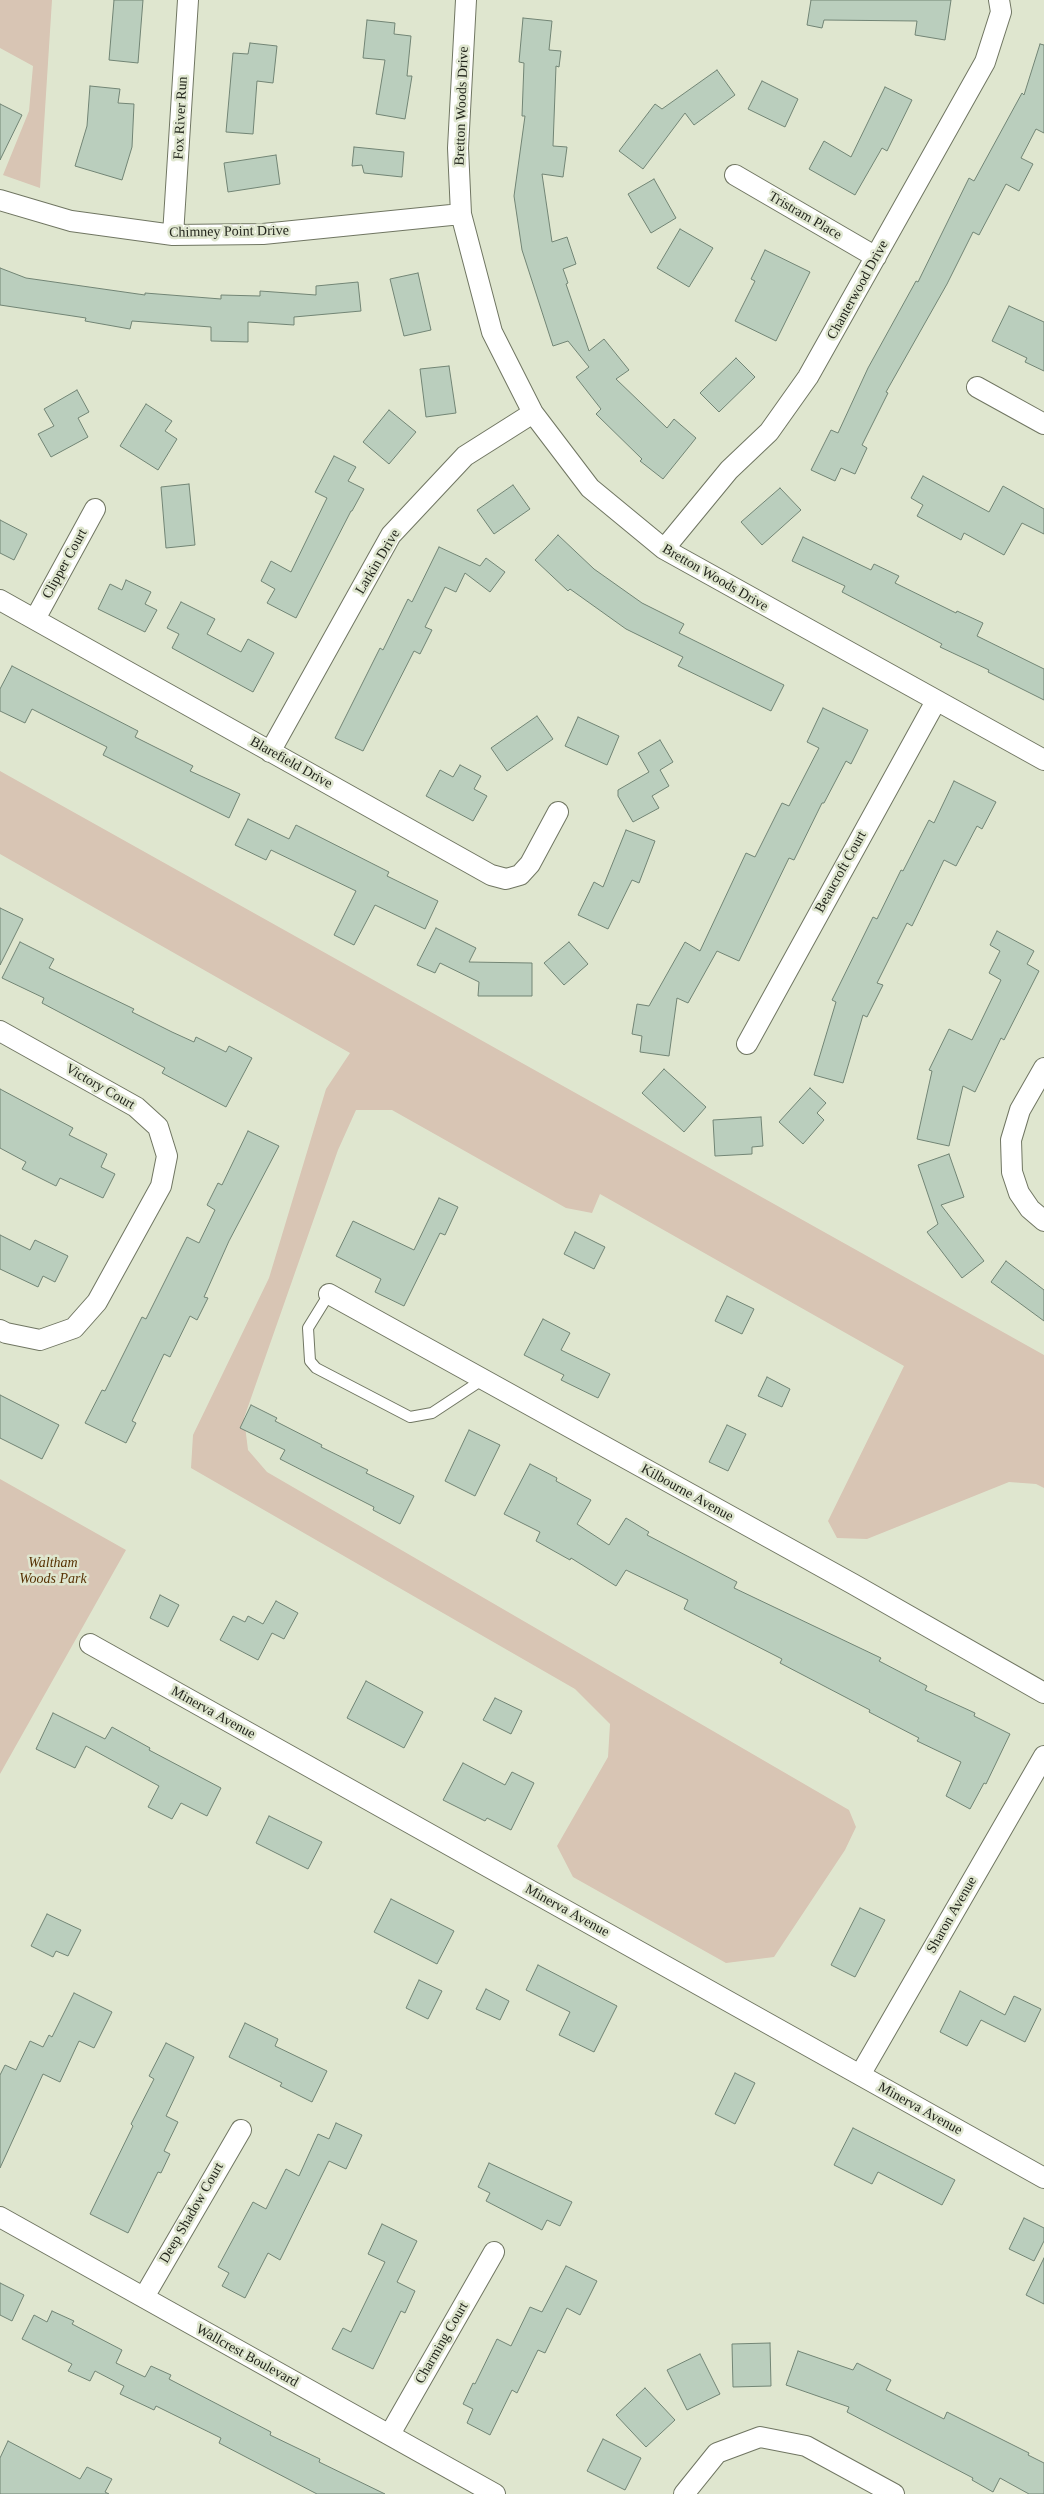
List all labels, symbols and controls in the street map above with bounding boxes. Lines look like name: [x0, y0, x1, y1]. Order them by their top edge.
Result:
street label: Bretton Woods Drive: [452, 46, 472, 166]
street label: Fox River Run: [170, 76, 192, 160]
street label: Tristram Place: [765, 188, 845, 244]
street label: Chimney Point Drive: [169, 223, 289, 241]
street label: Chanterwood Drive: [824, 237, 892, 343]
street label: Clipper Court: [39, 526, 91, 602]
street label: Larkin Drive: [352, 527, 404, 597]
street label: Bretton Woods Drive: [659, 541, 771, 615]
street label: Blarefield Drive: [247, 734, 335, 792]
street label: Beaucroft Court: [812, 828, 870, 916]
street label: Victory Court: [62, 1060, 138, 1114]
street label: Kilbourne Avenue: [638, 1461, 736, 1525]
park label: Waltham Woods Park: [19, 1555, 87, 1588]
street label: Minerva Avenue: [168, 1683, 258, 1743]
street label: Sharon Avenue: [923, 1874, 981, 1956]
street label: Minerva Avenue: [522, 1881, 612, 1941]
street label: Minerva Avenue: [875, 2079, 965, 2139]
street label: Deep Shadow Court: [156, 2160, 228, 2266]
street label: Charming Court: [412, 2299, 472, 2387]
street label: Wallcrest Boulevard: [193, 2321, 301, 2391]

